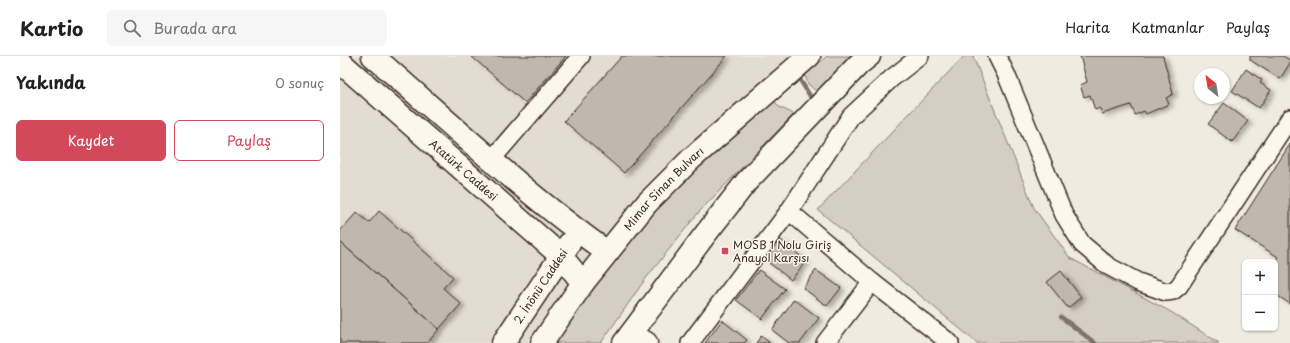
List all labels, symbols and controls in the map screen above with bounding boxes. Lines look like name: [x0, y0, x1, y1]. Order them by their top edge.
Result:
search box: [107, 10, 387, 46]
text: Kartio: [20, 14, 83, 42]
text: Burada ara: [153, 16, 237, 39]
icon: search: [121, 17, 143, 39]
text: Harita: [1065, 17, 1110, 38]
text: Katmanlar: [1132, 17, 1204, 38]
text: Paylaş: [1226, 17, 1270, 38]
north arrow: [1194, 68, 1230, 104]
text: Yakında: [16, 69, 86, 95]
text: 0 sonuç: [275, 73, 324, 92]
button: Kaydet: [16, 120, 166, 161]
button: Paylaş: [174, 120, 324, 161]
street label: Atatürk Caddesi: [426, 135, 502, 205]
street label: Mimar Sinan Bulvarı: [619, 143, 707, 234]
place label: MOSB 1 Nolu Giriş Anayol Karşısı: [733, 236, 831, 266]
street label: 2. İnönü Caddesi: [509, 245, 571, 327]
marker: MOSB 1 Nolu Giriş Anayol Karşısı: [720, 246, 730, 256]
map controls: [1242, 259, 1278, 331]
button: +: [1242, 259, 1278, 295]
button: −: [1242, 295, 1278, 331]

